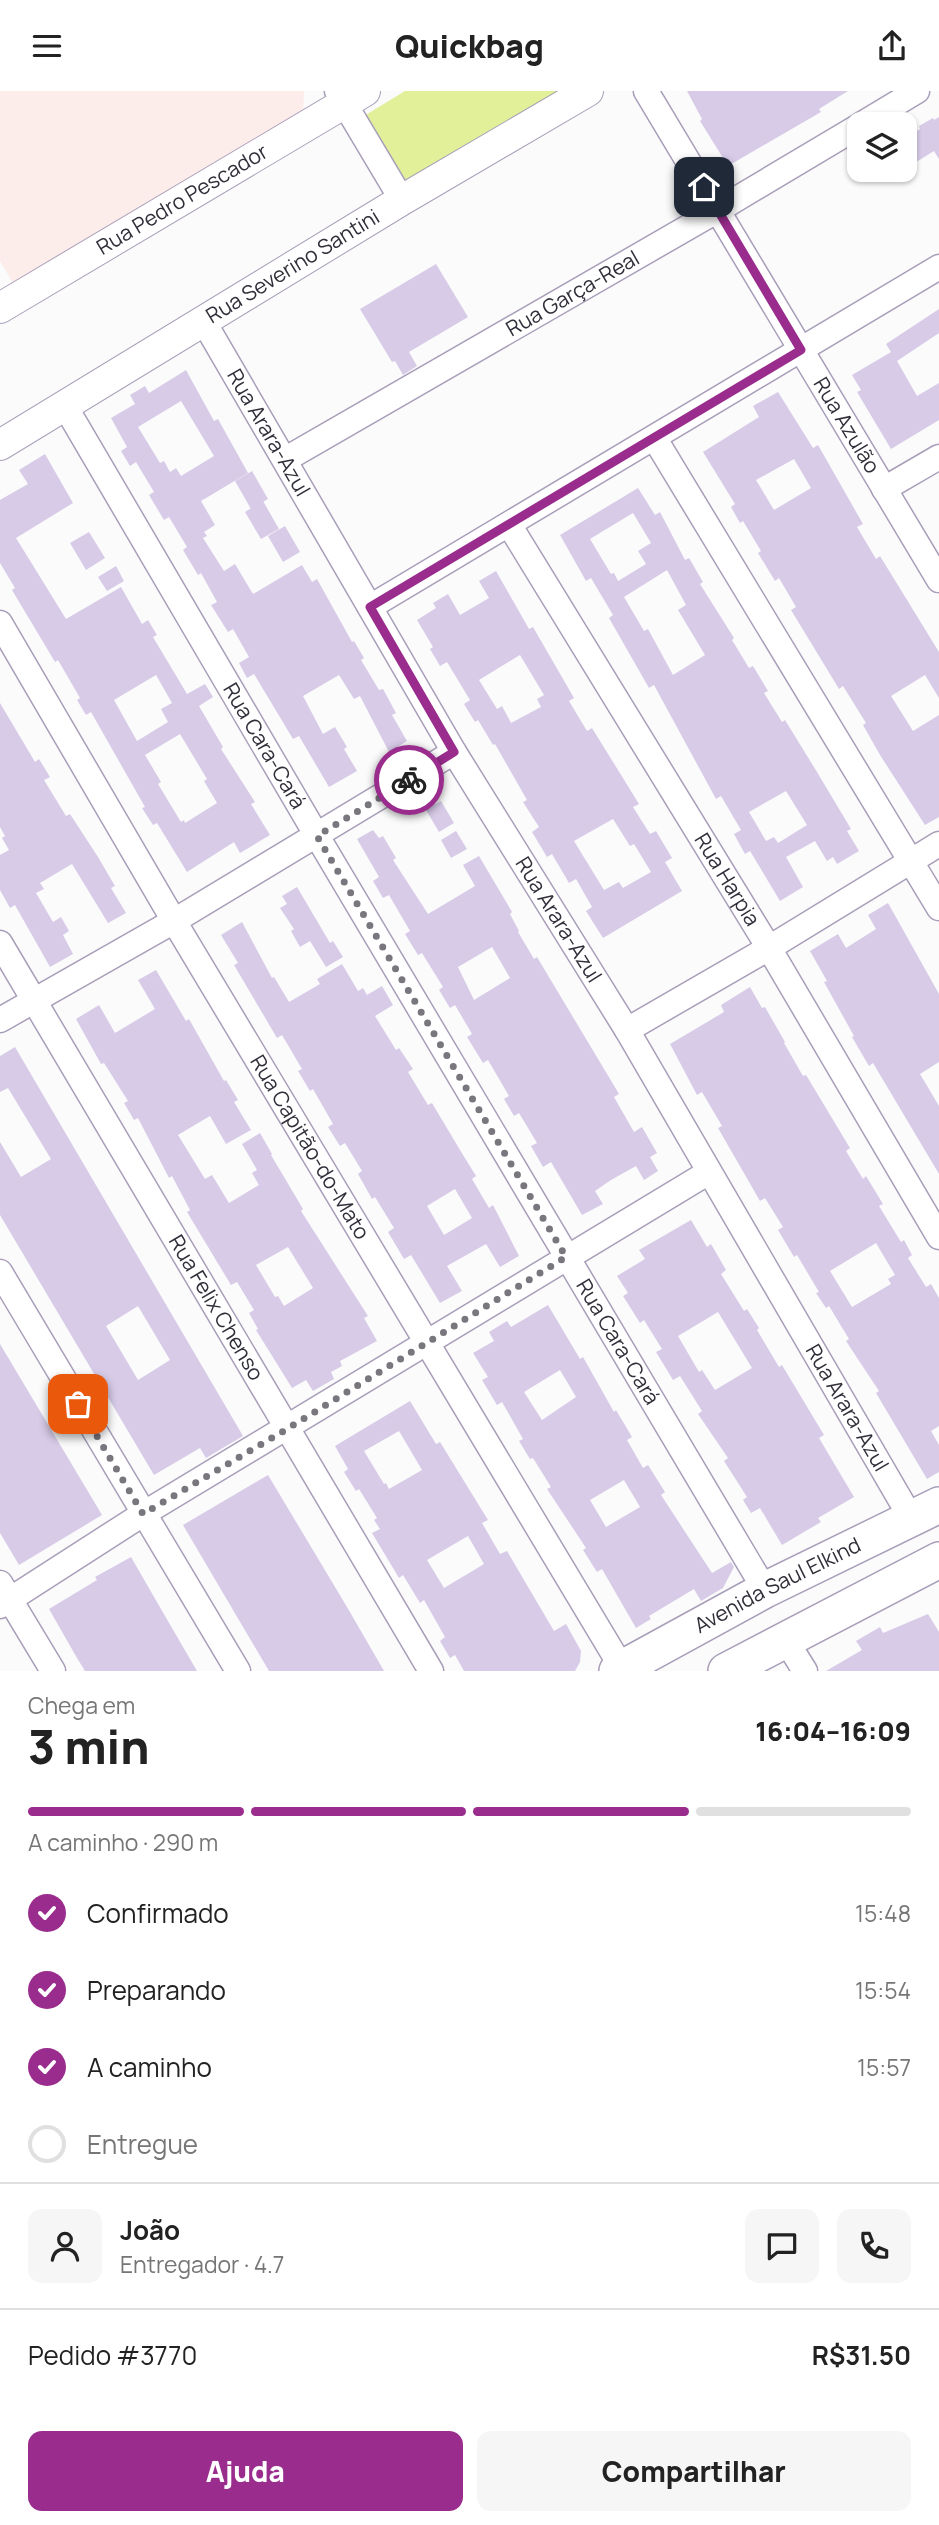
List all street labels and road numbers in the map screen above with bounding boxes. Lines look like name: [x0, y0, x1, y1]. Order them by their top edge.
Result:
street label: Rua Pedro Pescador: [91, 137, 273, 261]
street label: Rua Severino Santini: [200, 202, 384, 329]
street label: Rua Garça-Real: [501, 243, 644, 342]
street label: Rua Arara-Azul: [221, 363, 317, 501]
street label: Rua Azulão: [808, 372, 887, 478]
street label: Rua Cara-Cará: [217, 677, 313, 814]
street label: Rua Harpia: [689, 827, 767, 931]
street label: Rua Arara-Azul: [510, 851, 609, 987]
street label: Rua Capitão-do-Mato: [244, 1049, 377, 1244]
street label: Rua Felix Chenso: [163, 1229, 271, 1385]
street label: Rua Cara-Cará: [570, 1274, 667, 1409]
street label: Rua Arara-Azul: [800, 1339, 896, 1476]
street label: Avenida Saul Elkind: [689, 1530, 865, 1639]

